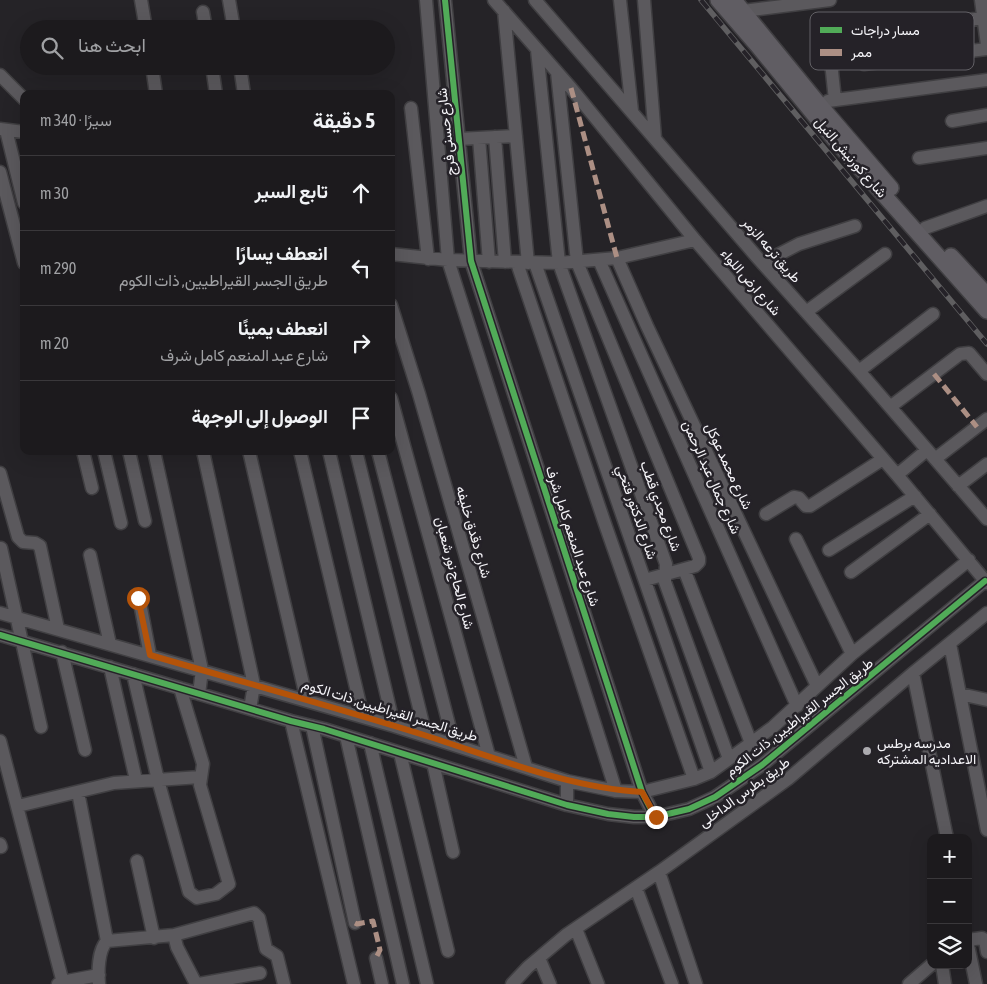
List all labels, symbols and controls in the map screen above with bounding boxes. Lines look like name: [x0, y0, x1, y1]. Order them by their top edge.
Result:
legend: [810, 12, 974, 70]
search box: [20, 20, 395, 75]
text: مسار دراجات: [851, 22, 920, 39]
icon: search: [38, 34, 66, 62]
text: ابحث هنا: [78, 34, 146, 56]
text: ممر: [850, 44, 872, 61]
street label: شارع حسنى فرج: [433, 87, 462, 177]
text: 5 دقيقة: [313, 108, 375, 132]
text: سيرًا · 340 m: [40, 111, 112, 129]
street label: شارع كورنيش النيل: [809, 113, 890, 203]
icon: ahead: [347, 179, 375, 207]
text: تابع السير: [255, 180, 328, 202]
text: 30 m: [40, 184, 69, 202]
street label: طريق ترعه الزمر: [738, 213, 805, 287]
text: انعطف يسارًا: [235, 242, 328, 264]
street label: شارع ارض اللواء: [715, 245, 784, 321]
icon: left: [347, 254, 375, 282]
text: 290 m: [40, 259, 76, 277]
text: طريق الجسر القيراطيين, ذات الكوم: [119, 271, 328, 289]
text: انعطف يمينًا: [238, 317, 328, 339]
icon: right: [347, 329, 375, 357]
text: 20 m: [40, 334, 69, 352]
text: شارع عبد المنعم كامل شرف: [160, 346, 328, 364]
icon: arrive: [347, 404, 375, 432]
text: الوصول إلى الوجهة: [191, 405, 328, 427]
street label: شارع جمال عبد الرحمن: [677, 418, 744, 537]
street label: شارع محمد عوكل: [699, 420, 756, 513]
street label: شارع مجدي قطب: [633, 459, 685, 555]
street label: شارع الدكتور فتحي: [610, 463, 661, 563]
street label: شارع عبد المنعم كامل شرف: [540, 464, 603, 609]
street label: شارع دقدق خليفه: [450, 484, 495, 581]
street label: شارع الحاج نور شعبان: [429, 515, 478, 632]
route start: [127, 587, 150, 610]
street label: طريق الجسر القيراطيين, ذات الكوم: [722, 654, 877, 780]
street label: طريق الجسر القيراطيين, ذات الكوم: [300, 676, 480, 745]
place label: مدرسه برطس الاعداديه المشتركه: [877, 735, 976, 768]
marker: مدرسه برطس الاعداديه المشتركه: [861, 745, 873, 757]
street label: طريق بطرس الداخلى: [695, 754, 793, 831]
route end: [645, 806, 668, 829]
map controls: [927, 834, 972, 969]
button: +: [927, 834, 972, 879]
button: −: [927, 879, 972, 924]
button: layers: [927, 924, 972, 969]

